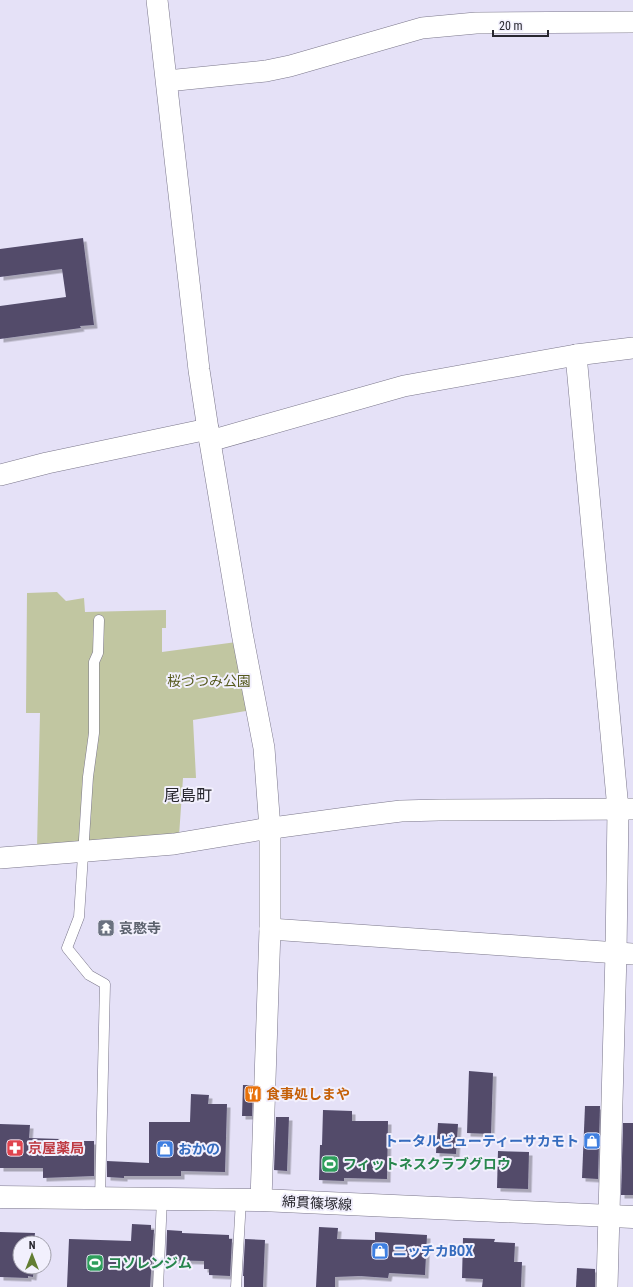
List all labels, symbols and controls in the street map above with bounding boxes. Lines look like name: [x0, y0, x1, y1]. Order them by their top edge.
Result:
scale bar: [493, 12, 548, 38]
text: 20 m: [499, 19, 523, 33]
park label: 桜づつみ公園: [167, 673, 251, 689]
district label: 尾島町: [164, 786, 212, 805]
temple icon: 哀愍寺: [96, 918, 116, 938]
place label: 哀愍寺: [119, 920, 161, 936]
restaurant icon: 食事処しまや: [243, 1084, 263, 1104]
place label: 食事処しまや: [266, 1086, 350, 1102]
shop icon: トータルビューティーサカモト: [582, 1131, 602, 1151]
place label: トータルビューティーサカモト: [384, 1133, 579, 1149]
pharmacy icon: 京屋薬局: [5, 1138, 25, 1158]
shop icon: おかの: [155, 1139, 175, 1159]
place label: 京屋薬局: [28, 1140, 84, 1156]
place label: おかの: [178, 1141, 220, 1157]
sports icon: フィットネスクラブグロウ: [320, 1154, 340, 1174]
place label: フィットネスクラブグロウ: [343, 1156, 511, 1172]
street label: 綿貫篠塚線: [282, 1193, 352, 1213]
north arrow: [12, 1235, 52, 1275]
text: N: [29, 1239, 36, 1252]
shop icon: ニッチカBOX: [370, 1241, 390, 1261]
place label: ニッチカBOX: [393, 1243, 473, 1259]
sports icon: コソレンジム: [85, 1253, 105, 1273]
place label: コソレンジム: [108, 1255, 192, 1271]

